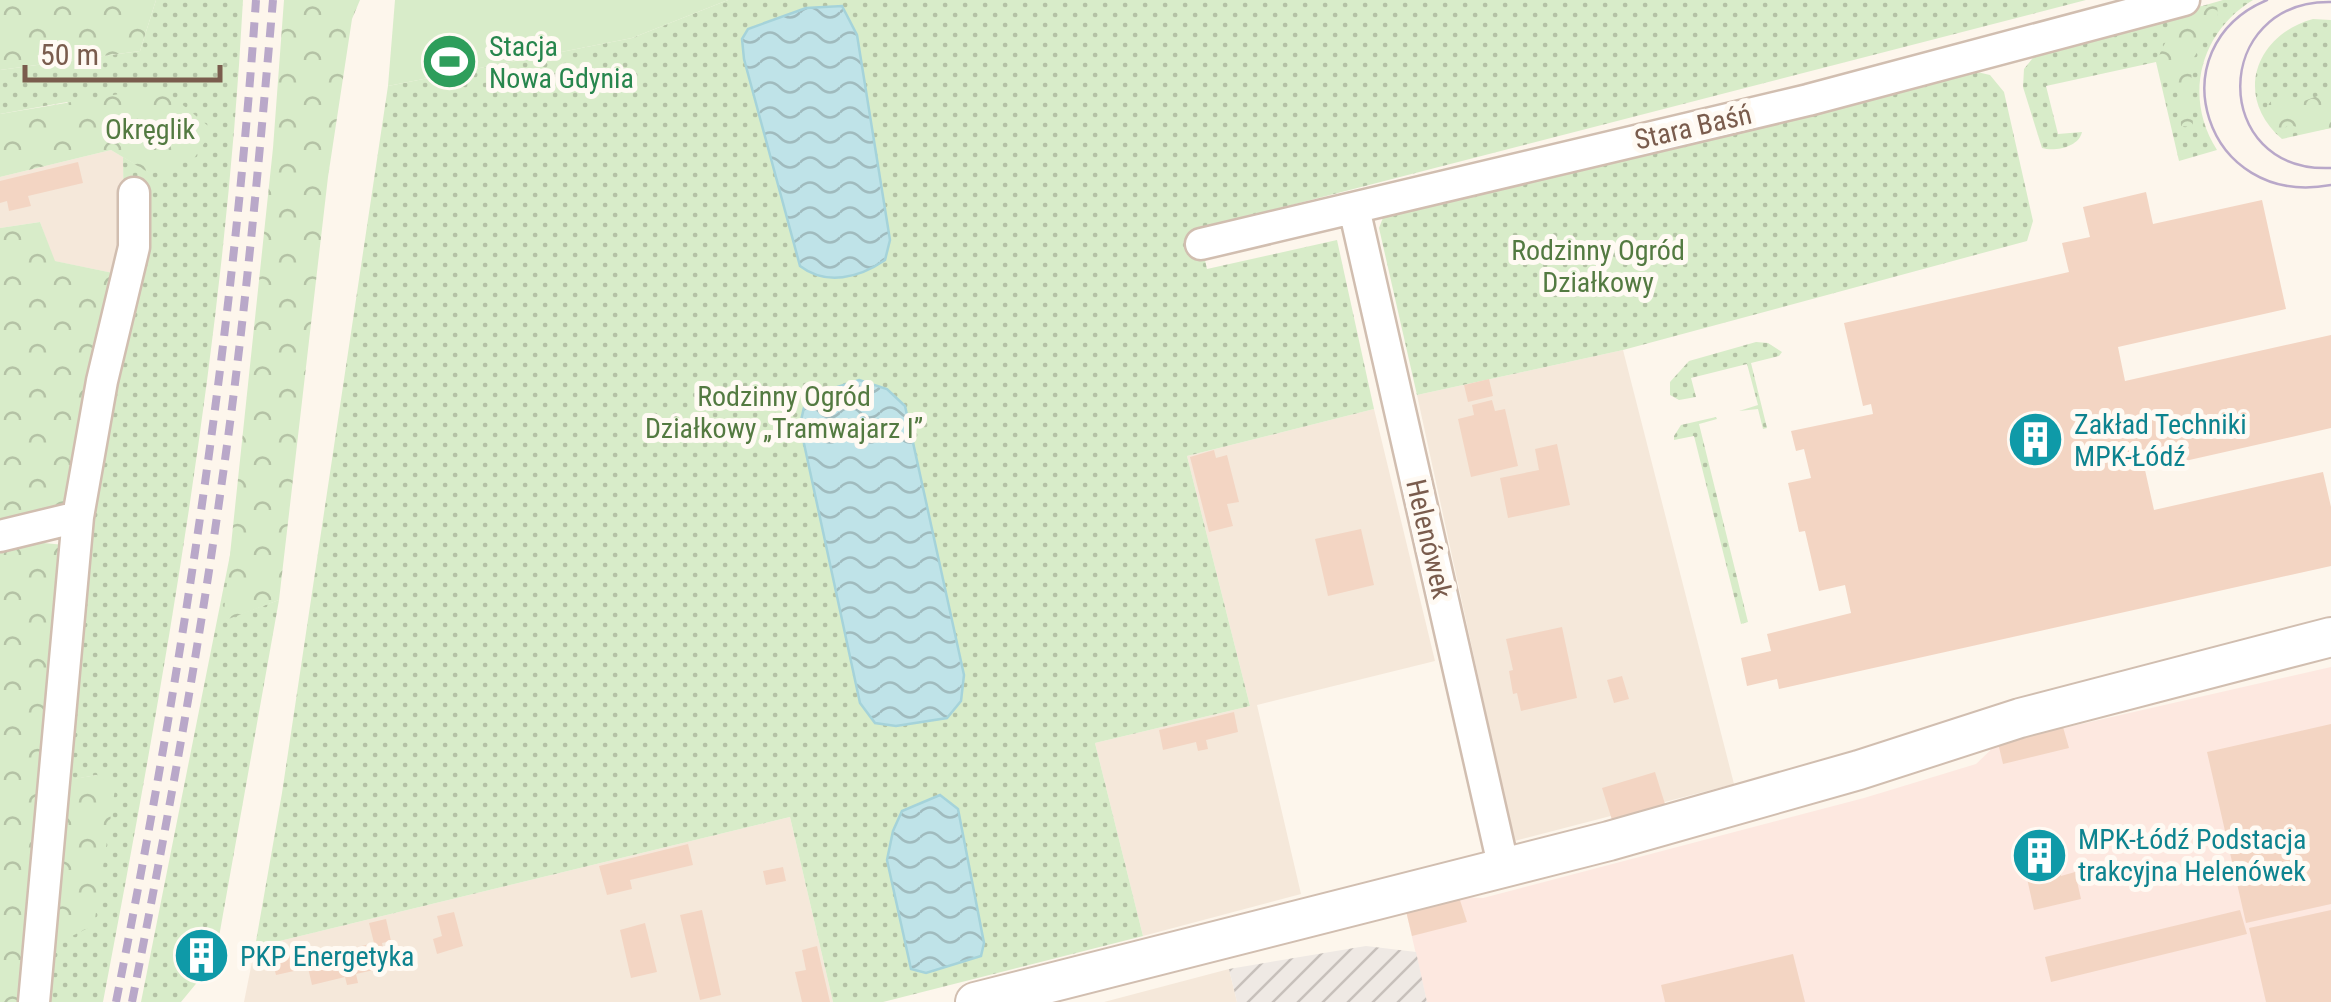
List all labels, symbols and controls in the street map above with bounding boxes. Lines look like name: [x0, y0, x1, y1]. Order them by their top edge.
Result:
scale bar: [25, 20, 220, 82]
place label: Stacja Nowa Gdynia: [489, 30, 634, 95]
sports icon: Stacja Nowa Gdynia: [420, 32, 480, 92]
text: 50 m: [40, 37, 99, 72]
street label: Stara Baśń: [1631, 98, 1755, 156]
park label: Okręglik: [105, 113, 195, 146]
park label: Rodzinny Ogród Działkowy: [1511, 234, 1685, 299]
park label: Rodzinny Ogród Działkowy „Tramwajarz I”: [645, 380, 923, 445]
place label: Zakład Techniki MPK-Łódź: [2074, 408, 2247, 473]
building icon: Zakład Techniki MPK-Łódź: [2005, 410, 2065, 470]
street label: Helenówek: [1399, 476, 1459, 602]
place label: MPK-Łódź Podstacja trakcyjna Helenówek: [2078, 823, 2306, 888]
building icon: MPK-Łódź Podstacja trakcyjna Helenówek: [2009, 825, 2069, 885]
building icon: PKP Energetyka: [171, 926, 231, 986]
place label: PKP Energetyka: [240, 940, 415, 973]

